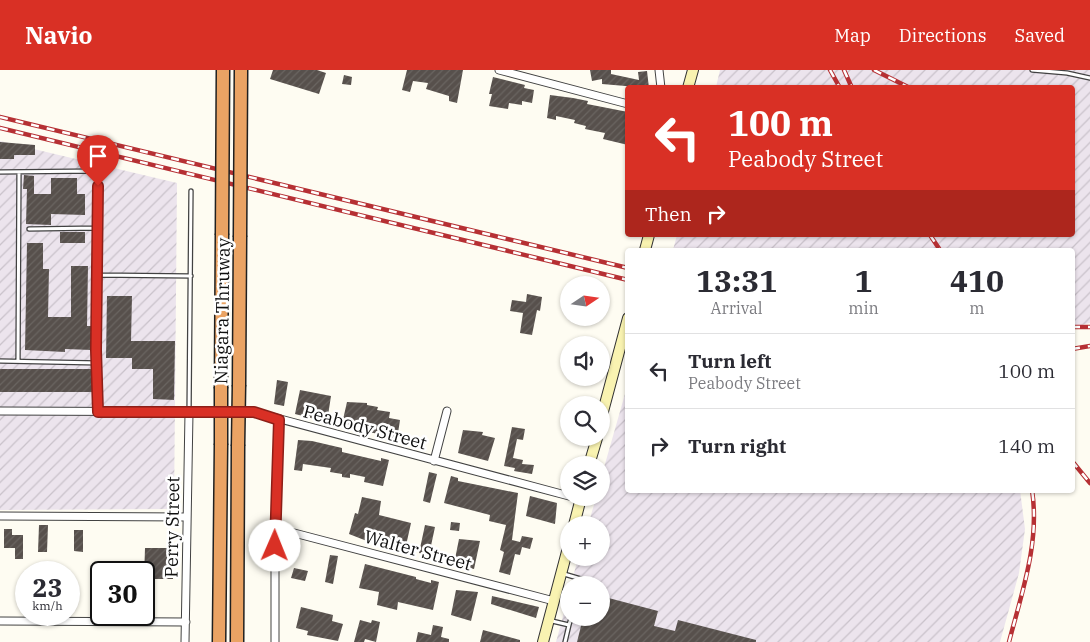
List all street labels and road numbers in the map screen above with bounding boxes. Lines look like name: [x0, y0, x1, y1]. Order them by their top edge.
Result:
street label: Niagara Thruway: [209, 237, 235, 384]
street label: Peabody Street: [301, 399, 429, 455]
street label: Perry Street: [160, 476, 184, 578]
street label: Walter Street: [362, 525, 474, 575]

